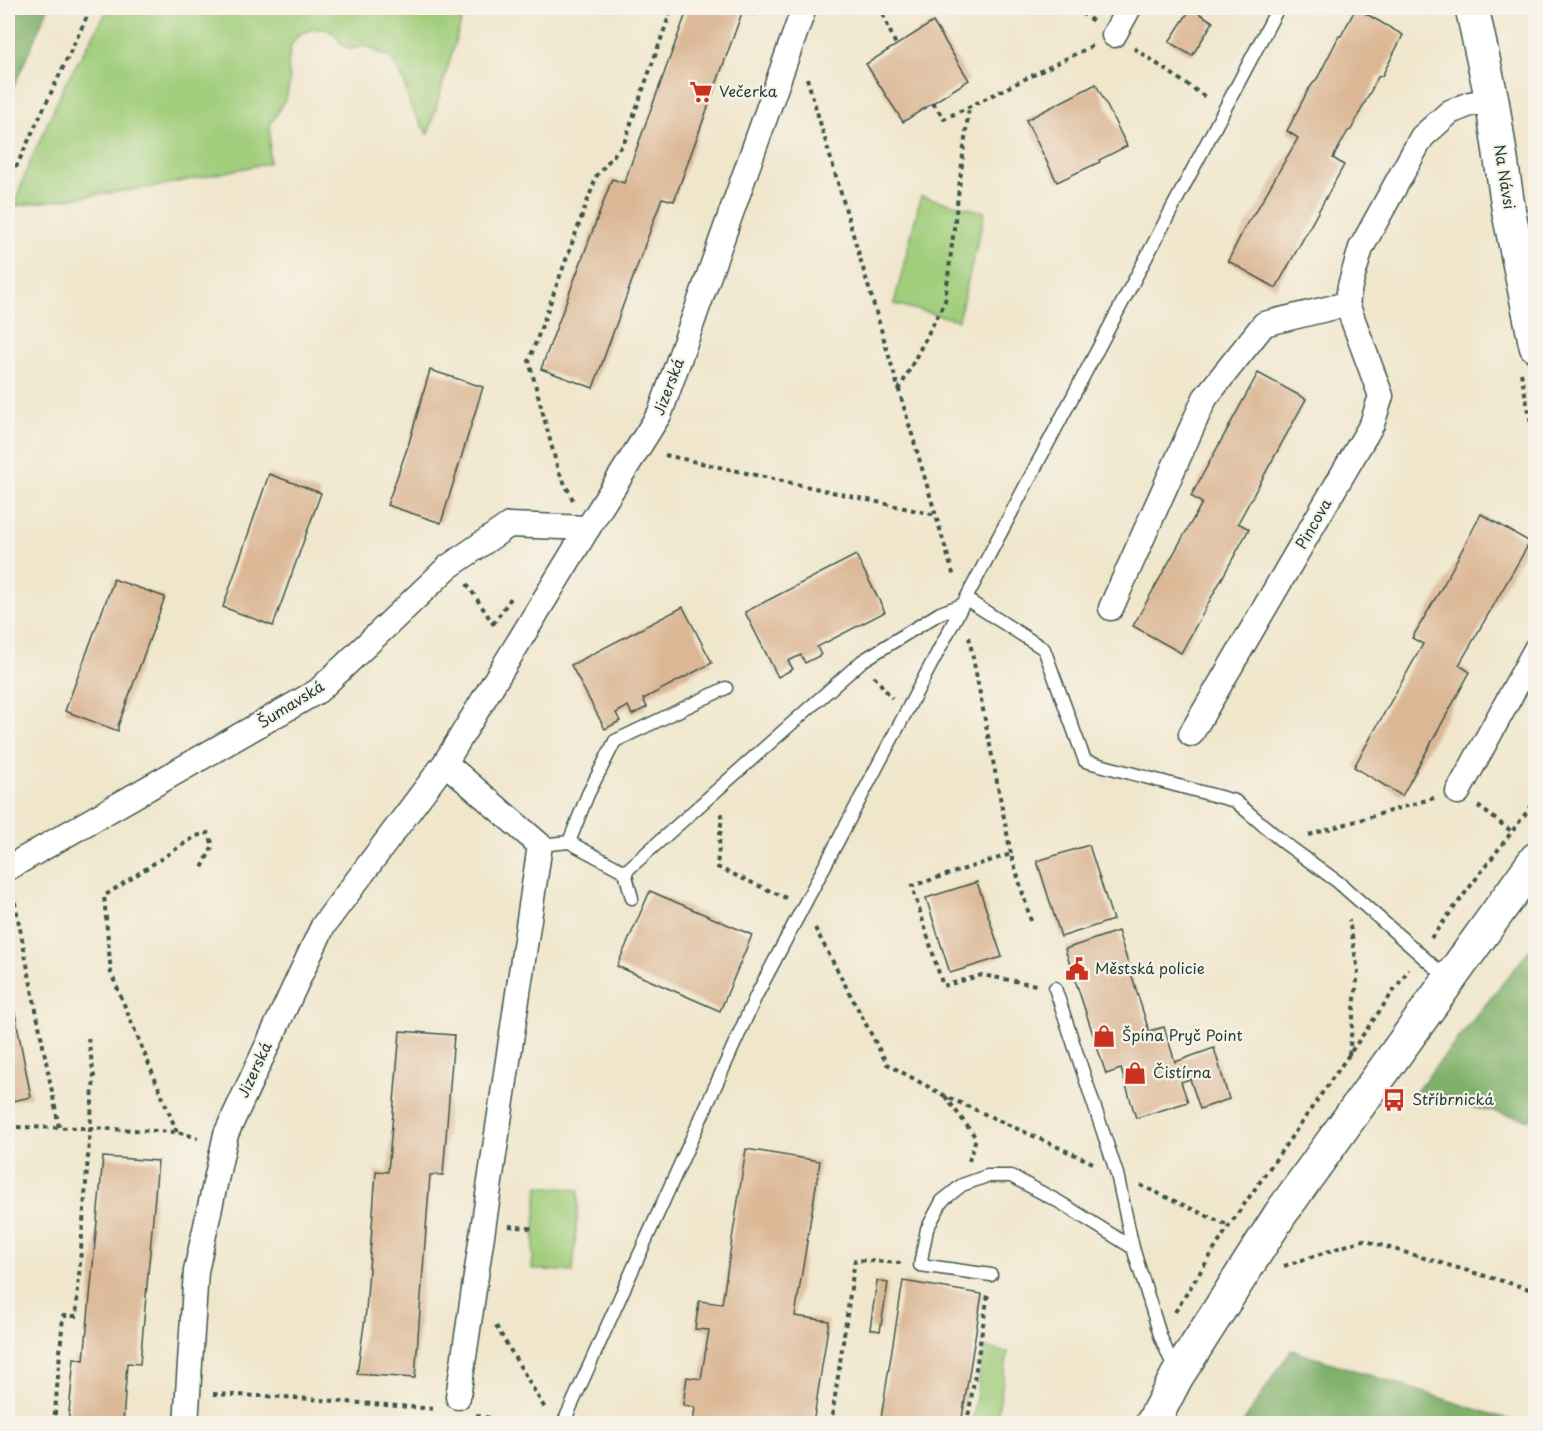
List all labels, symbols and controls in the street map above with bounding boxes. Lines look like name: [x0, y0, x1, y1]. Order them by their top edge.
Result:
supermarket icon: Večerka: [688, 79, 714, 105]
place label: Večerka: [719, 79, 778, 102]
street label: Na Návsi: [1489, 143, 1522, 211]
street label: Jizerská: [646, 354, 689, 418]
street label: Pincova: [1289, 493, 1337, 553]
street label: Šumavská: [252, 674, 329, 733]
public building icon: Městská policie: [1064, 956, 1090, 982]
place label: Městská policie: [1095, 956, 1205, 979]
shop icon: Špína Pryč Point: [1091, 1023, 1117, 1049]
place label: Špína Pryč Point: [1122, 1023, 1243, 1046]
street label: Jizerská: [231, 1037, 277, 1101]
shop icon: Čistírna: [1122, 1060, 1148, 1086]
place label: Čistírna: [1153, 1060, 1212, 1083]
bus stop icon: Stříbrnická: [1381, 1087, 1407, 1113]
place label: Stříbrnická: [1412, 1087, 1494, 1110]

